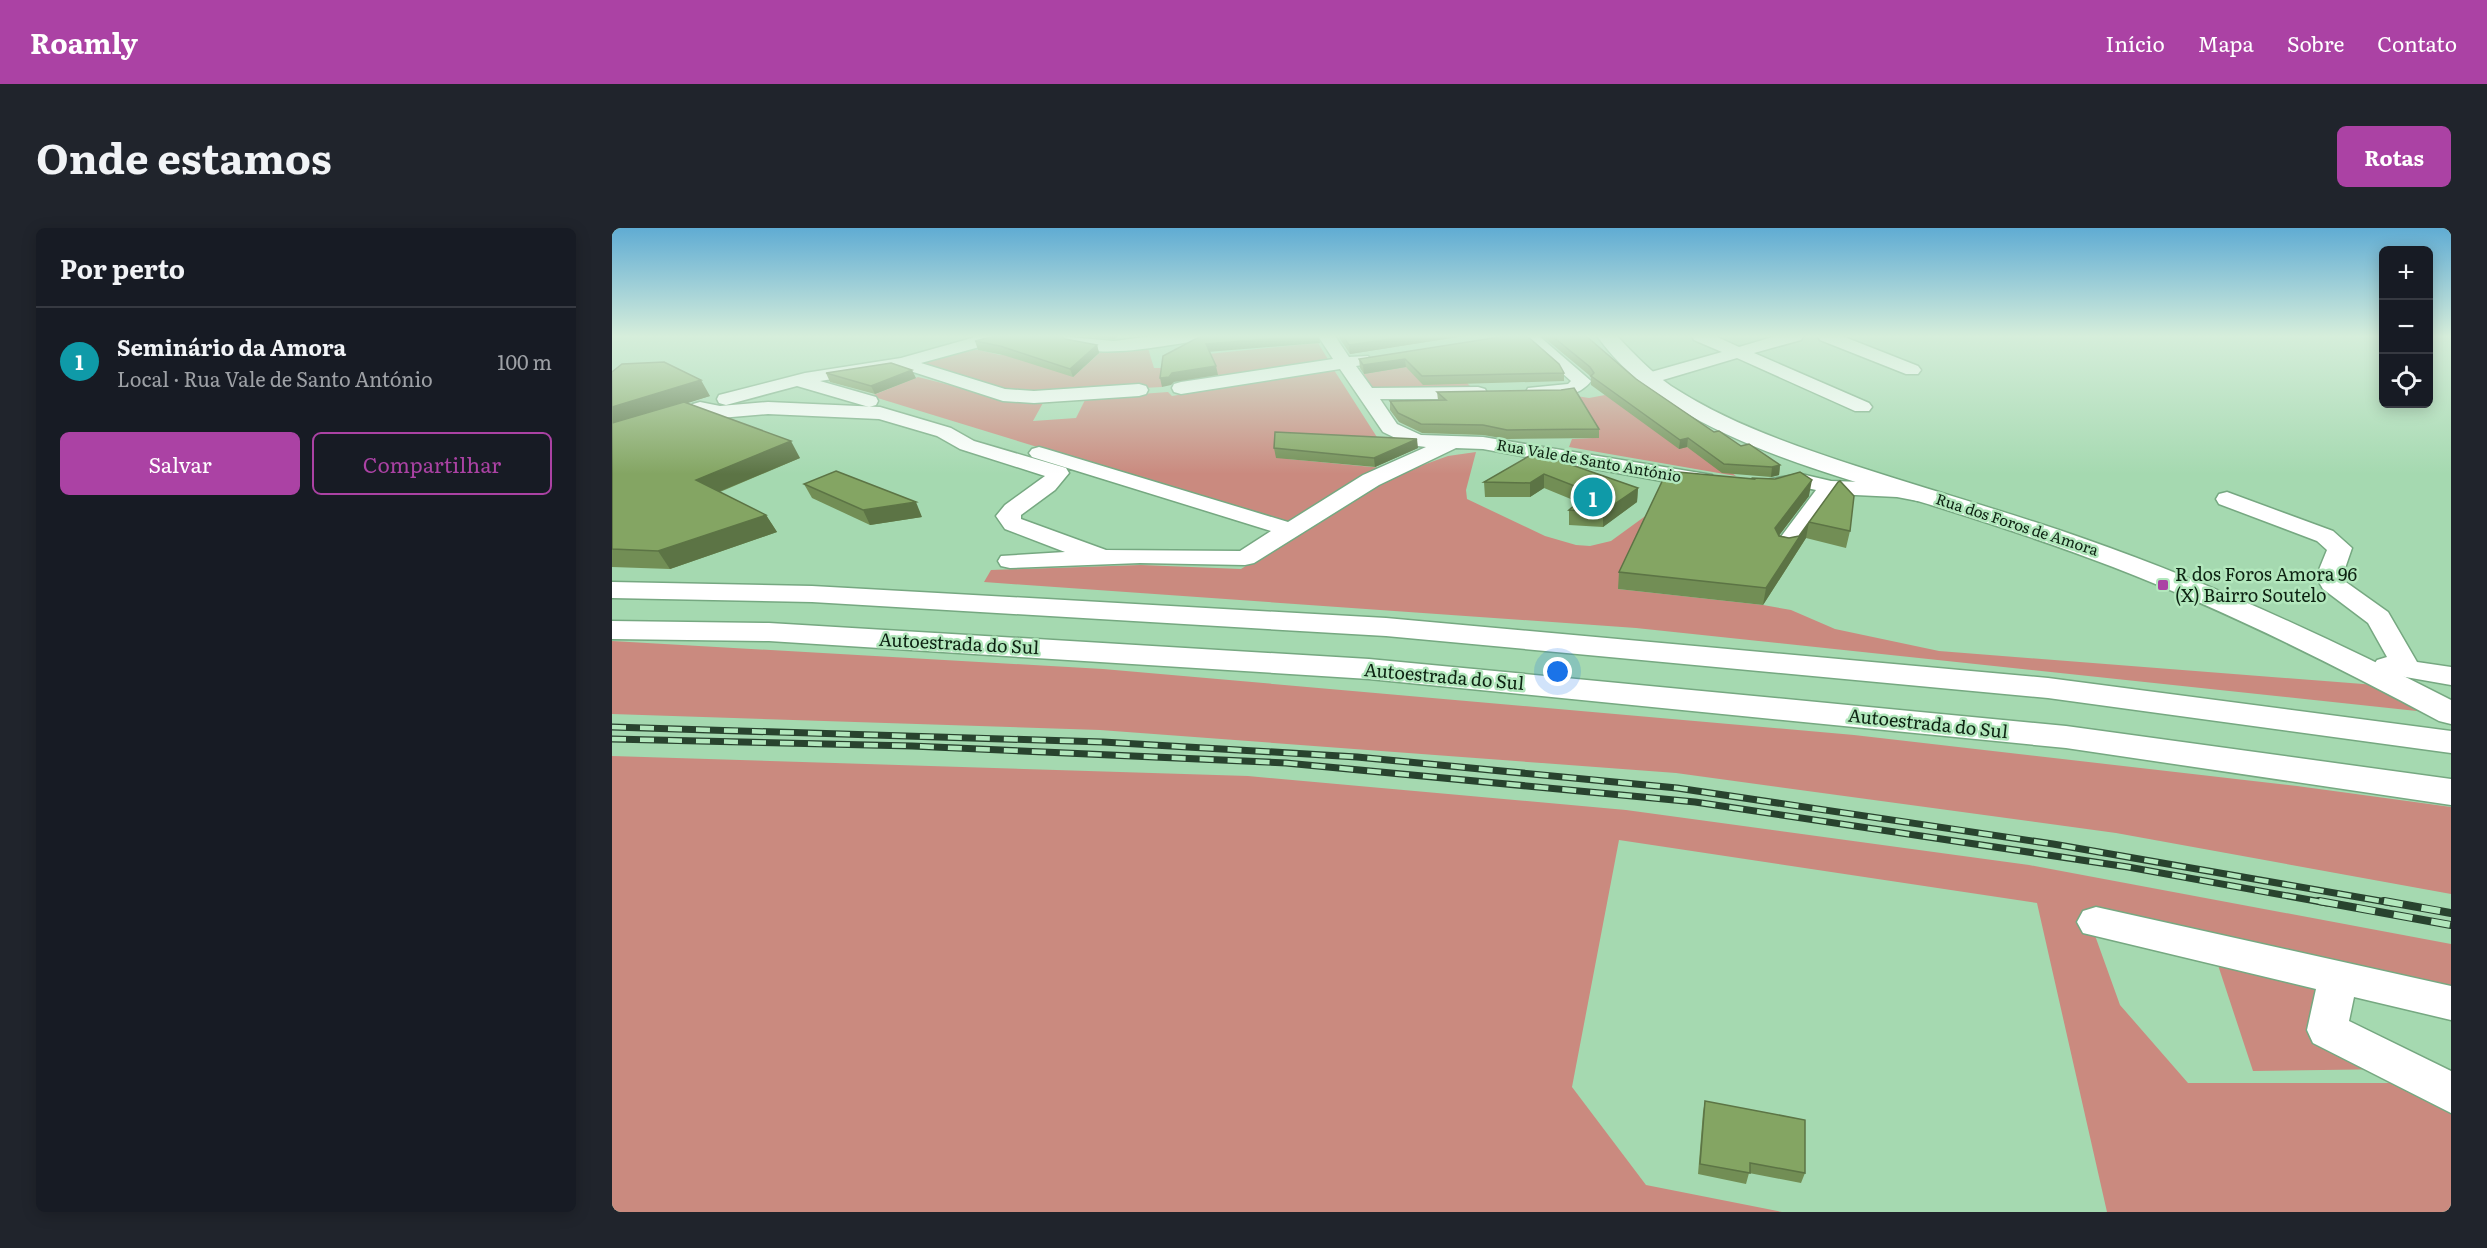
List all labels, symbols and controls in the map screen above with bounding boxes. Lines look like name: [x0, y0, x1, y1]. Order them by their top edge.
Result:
text: Roamly: [30, 21, 138, 63]
text: Início: [2106, 27, 2165, 58]
text: Mapa: [2198, 27, 2254, 58]
text: Sobre: [2287, 27, 2344, 58]
text: Contato: [2377, 27, 2457, 58]
text: Onde estamos: [36, 125, 332, 187]
button: Rotas: [2337, 126, 2451, 187]
map controls: [2379, 246, 2433, 408]
button: +: [2379, 246, 2433, 300]
text: Por perto: [60, 248, 185, 287]
button: −: [2379, 300, 2433, 354]
text: Seminário da Amora: [117, 330, 346, 363]
text: 1: [75, 346, 84, 376]
text: 100 m: [497, 346, 552, 376]
button: locate: [2379, 354, 2433, 408]
text: Local · Rua Vale de Santo António: [117, 363, 433, 393]
button: Salvar: [60, 432, 300, 495]
button: Compartilhar: [312, 432, 552, 495]
street label: Rua Vale de Santo António: [1495, 432, 1684, 487]
pin: 1: [1574, 474, 1612, 520]
street label: Rua dos Foros de Amora: [1933, 486, 2103, 561]
place label: R dos Foros Amora 96 (X) Bairro Soutelo: [2175, 560, 2357, 608]
marker: R dos Foros Amora 96 (X) Bairro Soutelo: [2156, 578, 2170, 592]
street label: Autoestrada do Sul: [878, 625, 1040, 660]
street label: Autoestrada do Sul: [1363, 655, 1525, 696]
your location: [1543, 657, 1572, 686]
street label: Autoestrada do Sul: [1847, 701, 2009, 744]

